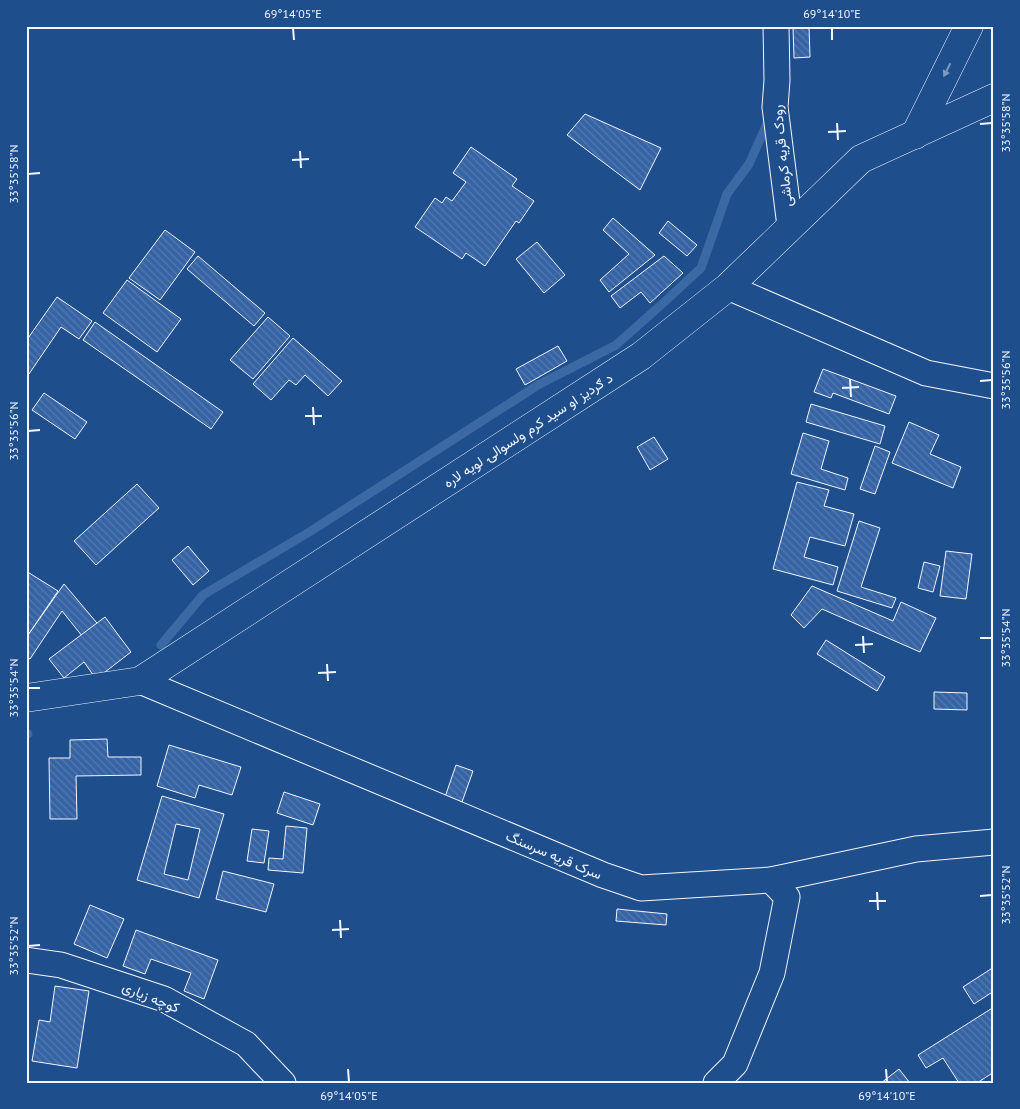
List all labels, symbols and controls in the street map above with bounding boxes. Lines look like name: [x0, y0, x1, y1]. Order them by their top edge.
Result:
text: 69°14'05"E: [264, 6, 322, 21]
text: 69°14'10"E: [803, 6, 861, 21]
one-way arrow: [943, 63, 951, 77]
text: 33°35'58"N: [998, 93, 1013, 153]
street label: رودک قریه کرماشی: [768, 104, 796, 208]
text: 33°35'58"N: [6, 144, 21, 204]
text: 33°35'56"N: [998, 350, 1013, 410]
street label: د ګردیز او سید کرم ولسوالۍ لویه لاره: [440, 368, 616, 492]
text: 33°35'56"N: [6, 401, 21, 461]
text: 33°35'54"N: [998, 608, 1013, 668]
text: 33°35'54"N: [6, 658, 21, 718]
street label: سرک قریه سرسنگ: [503, 827, 605, 883]
text: 33°35'52"N: [998, 865, 1013, 925]
text: 33°35'52"N: [6, 916, 21, 976]
street label: کوچه زیاری: [119, 977, 182, 1018]
text: 69°14'05"E: [320, 1088, 378, 1103]
text: 69°14'10"E: [858, 1088, 916, 1103]

